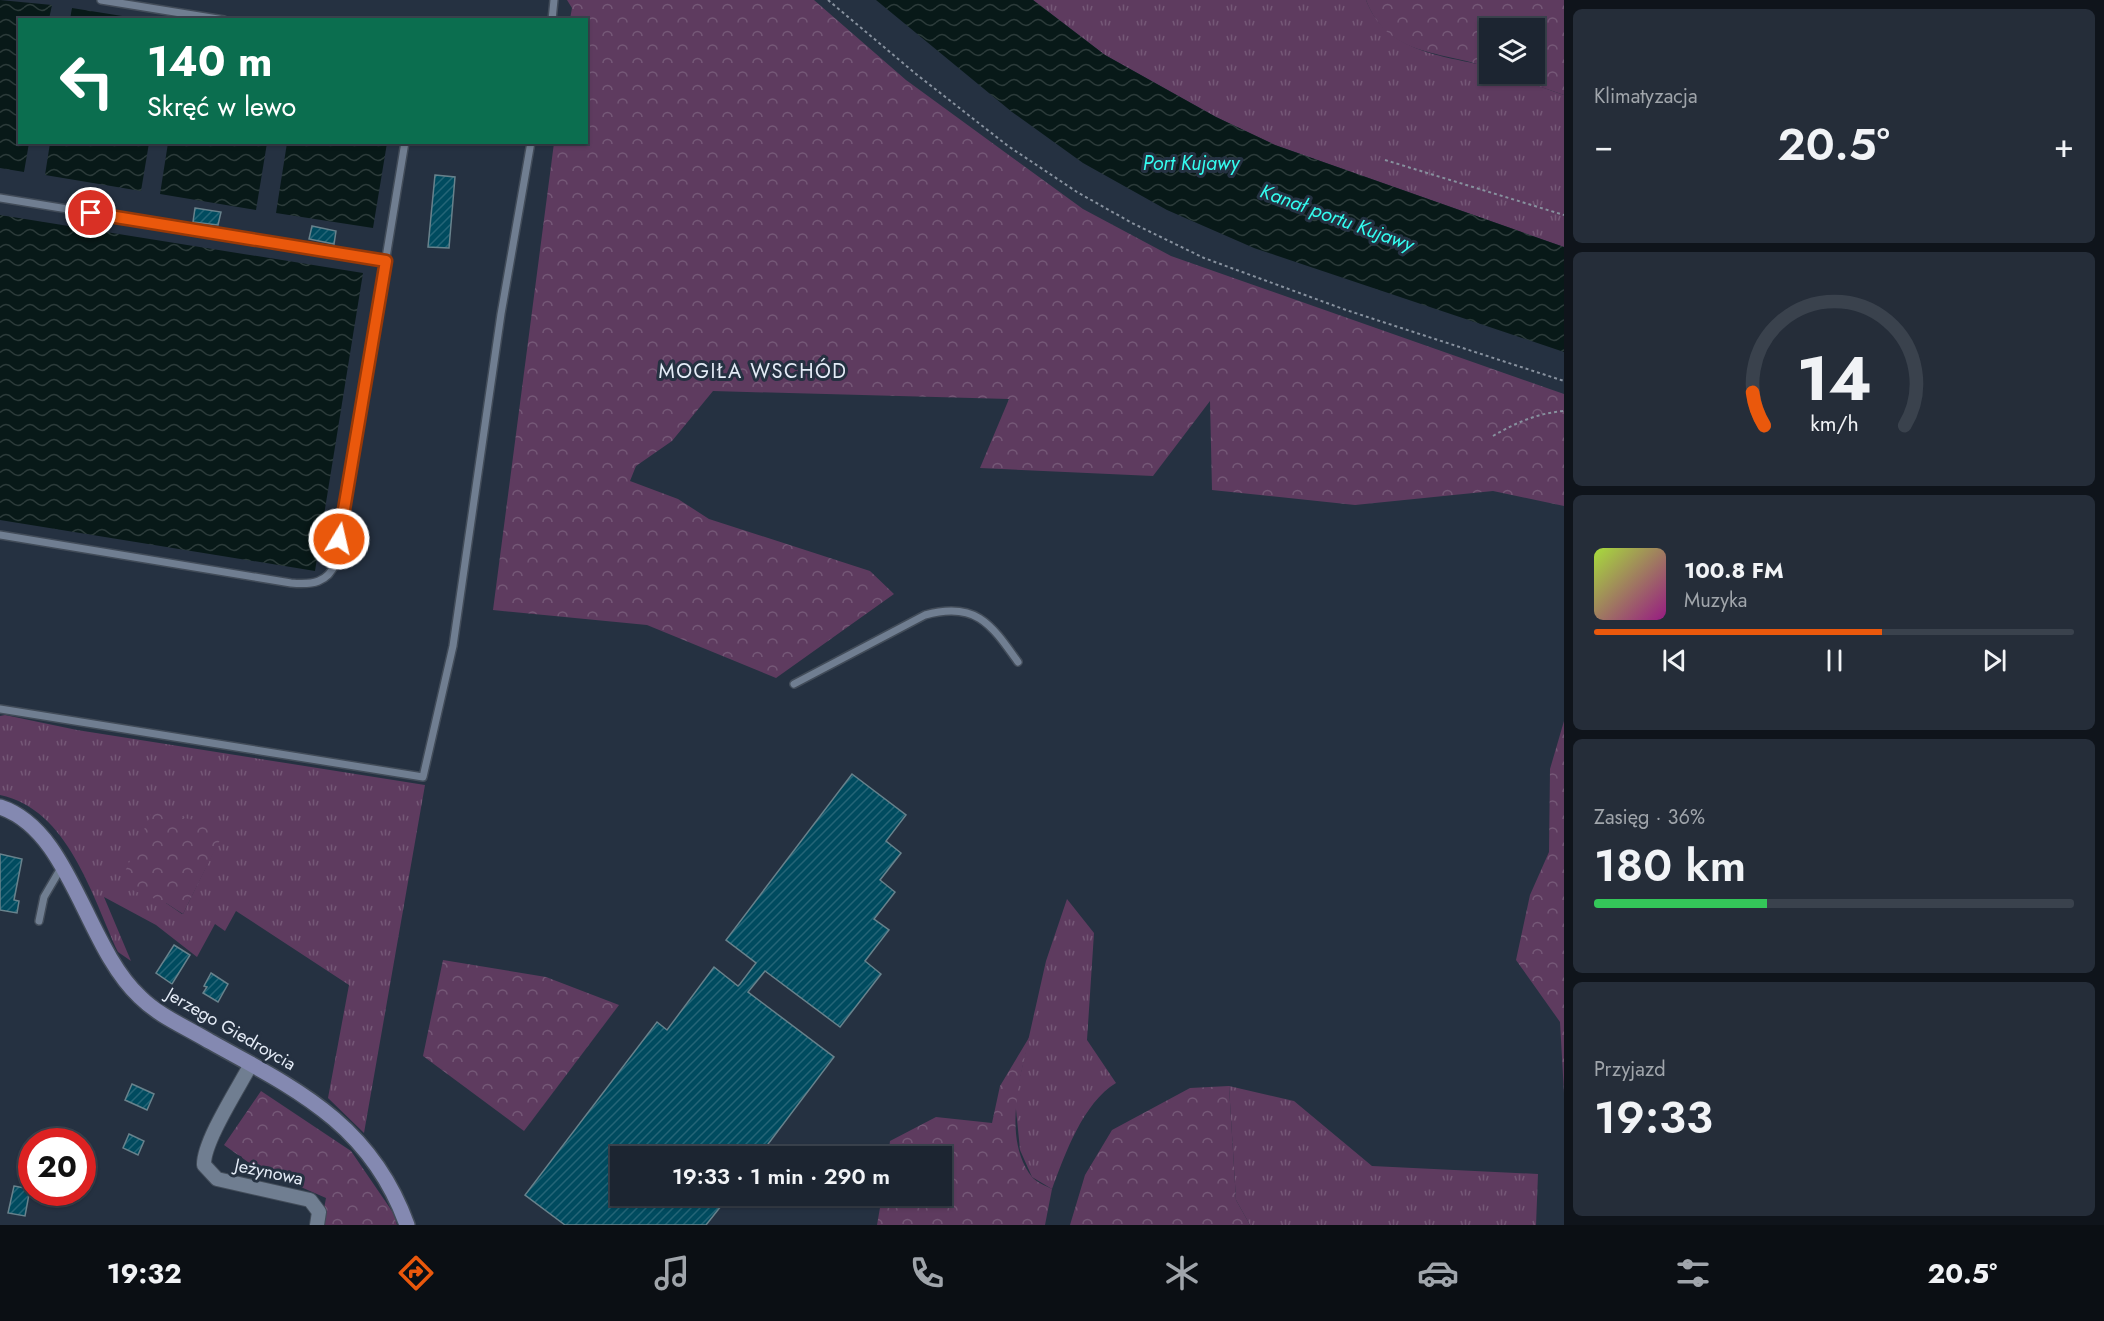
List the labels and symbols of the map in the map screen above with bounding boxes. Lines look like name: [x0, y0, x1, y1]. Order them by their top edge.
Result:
water label: Port Kujawy: [1143, 149, 1241, 178]
water label: Kanał portu Kujawy: [1256, 177, 1419, 260]
pin: [65, 187, 116, 238]
district label: MOGIŁA WSCHÓD: [659, 357, 847, 386]
position arrow: [307, 507, 371, 571]
street label: Jerzego Giedroycia: [159, 980, 301, 1077]
speed limit sign: 20: [18, 1128, 96, 1206]
street label: Jeżynowa: [230, 1152, 306, 1192]

